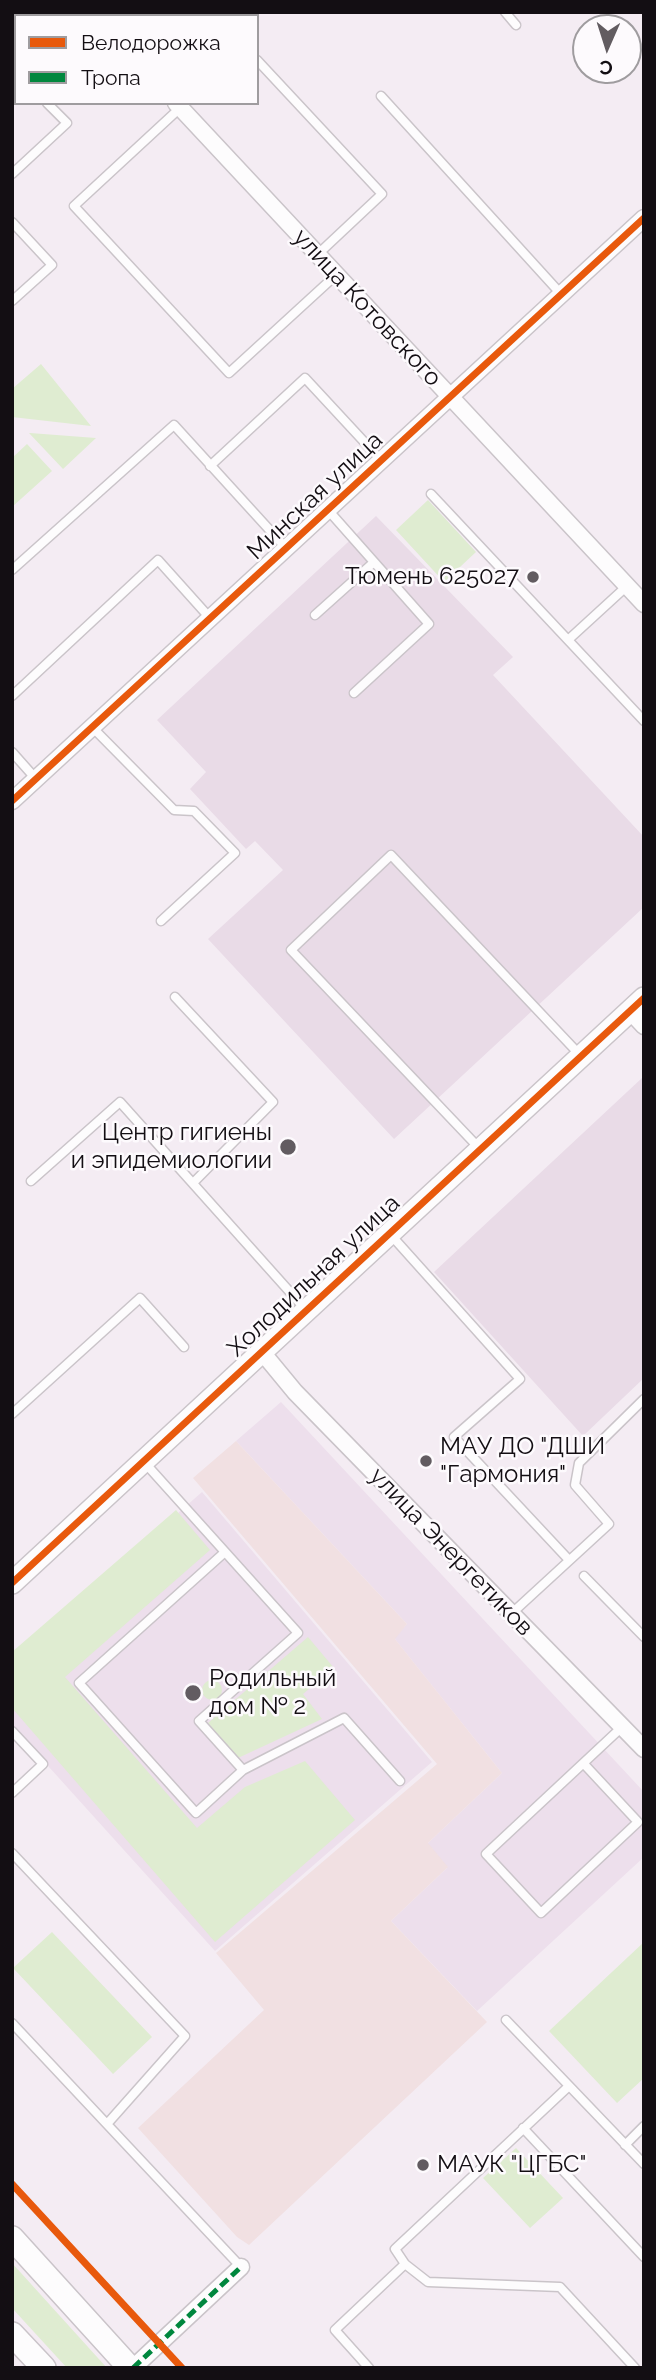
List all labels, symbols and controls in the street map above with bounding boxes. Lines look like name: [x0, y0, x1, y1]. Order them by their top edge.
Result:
legend: [14, 14, 259, 105]
north arrow: [572, 14, 642, 84]
text: Велодорожка: [81, 30, 221, 55]
text: С: [599, 57, 613, 79]
text: Тропа: [81, 65, 141, 90]
street label: улица Котовского: [287, 223, 447, 393]
street label: Минская улица: [241, 426, 389, 566]
place label: Тюмень 625027: [345, 563, 519, 591]
marker: Тюмень 625027: [525, 569, 541, 585]
place label: Центр гигиены и эпидемиологии: [71, 1119, 272, 1175]
marker: Центр гигиены и эпидемиологии: [278, 1137, 298, 1157]
street label: Холодильная улица: [222, 1189, 406, 1363]
place label: МАУ ДО "ДШИ "Гармония": [440, 1433, 605, 1489]
marker: МАУ ДО "ДШИ "Гармония": [418, 1453, 434, 1469]
street label: улица Энергетиков: [363, 1462, 539, 1642]
place label: Родильный дом № 2: [209, 1665, 336, 1721]
marker: Родильный дом № 2: [183, 1683, 203, 1703]
place label: МАУК "ЦГБС": [437, 2151, 586, 2179]
marker: МАУК "ЦГБС": [415, 2157, 431, 2173]

